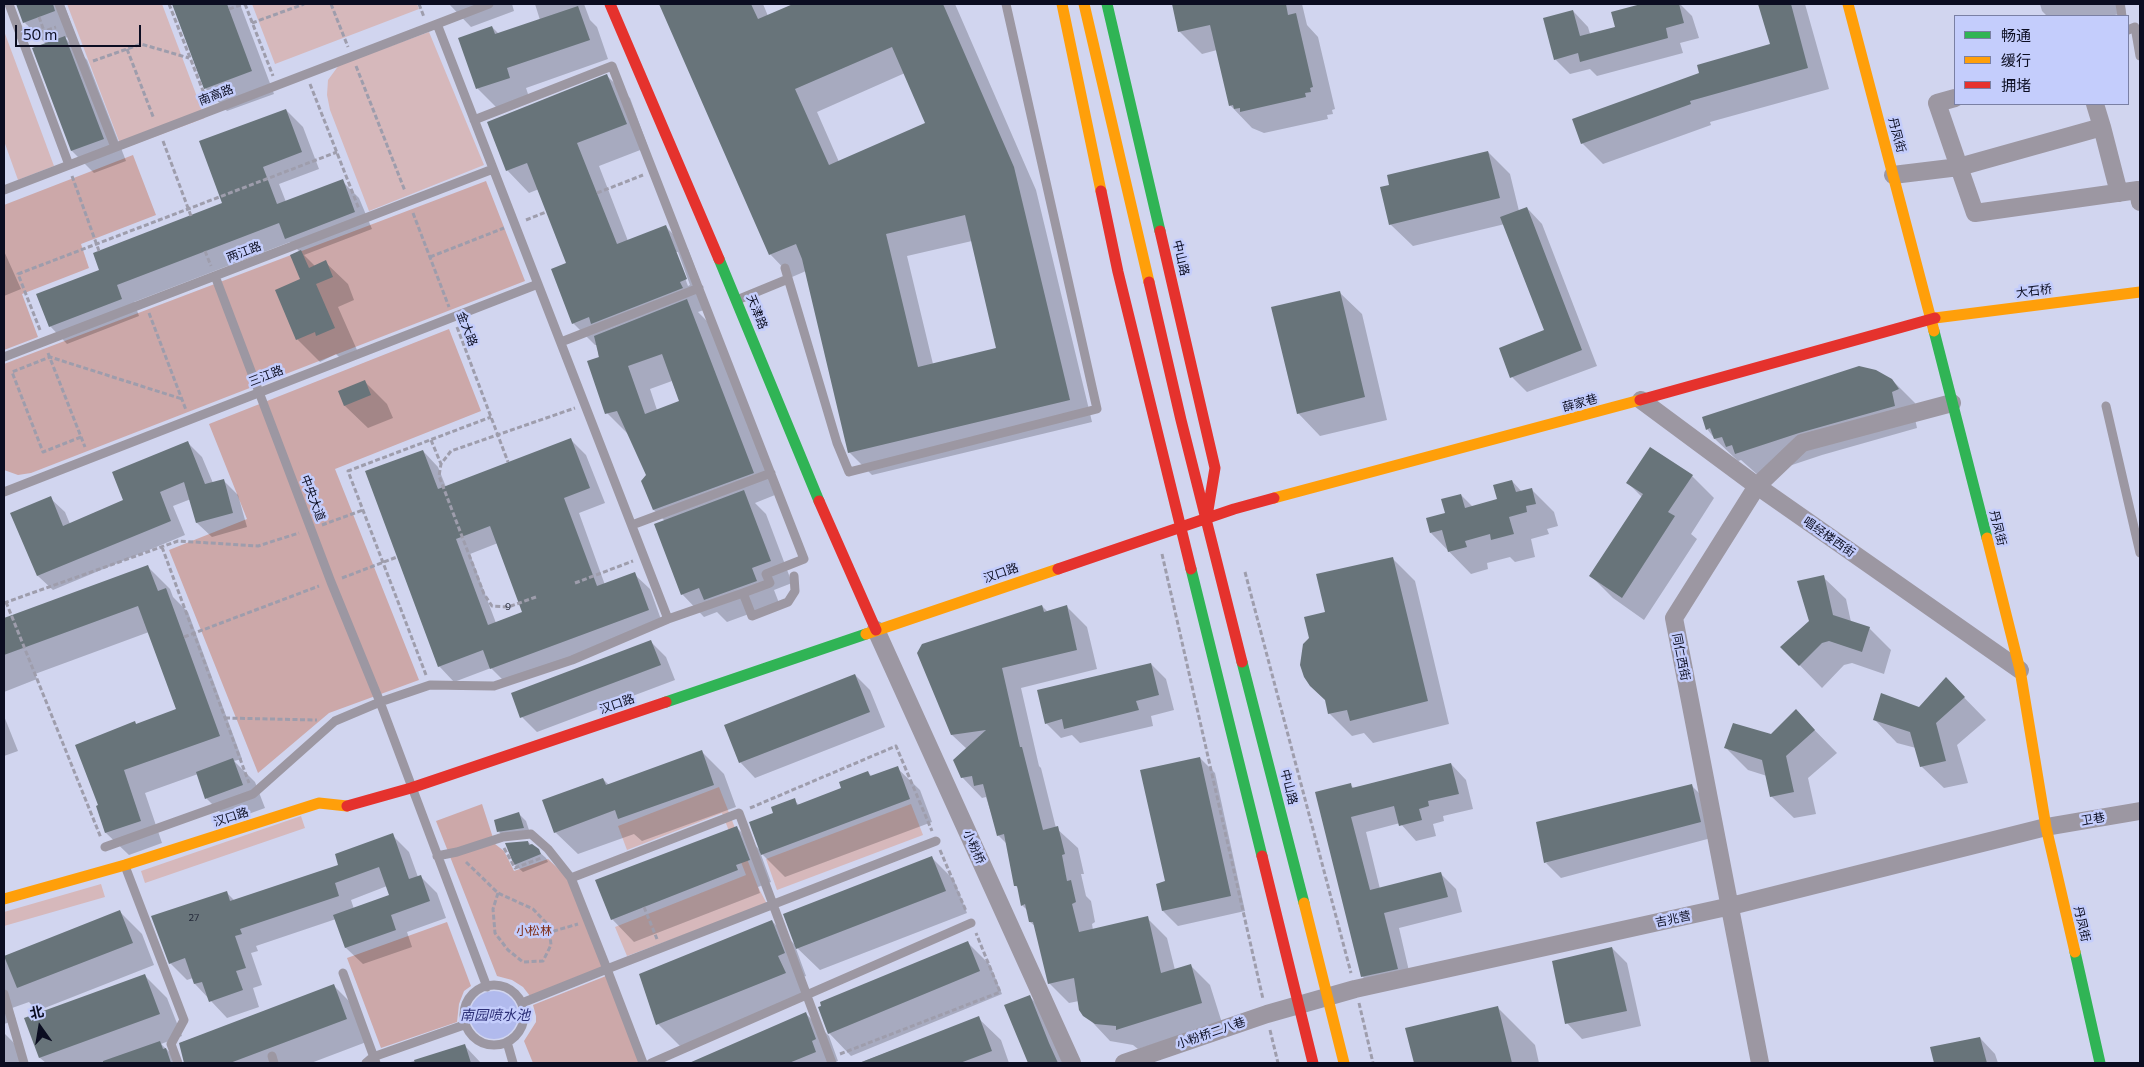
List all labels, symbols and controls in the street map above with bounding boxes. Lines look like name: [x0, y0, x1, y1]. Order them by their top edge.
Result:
scale bar: [18, 15, 144, 47]
legend: [1954, 15, 2129, 105]
text: 50 m: [23, 25, 57, 43]
text: 畅通: [2001, 26, 2031, 44]
text: 缓行: [2001, 51, 2031, 69]
text: 拥堵: [2001, 76, 2031, 94]
street label: 南高路: [197, 82, 235, 108]
street label: 丹凤街: [1885, 116, 1909, 154]
street label: 两江路: [225, 239, 263, 265]
street label: 中山路: [1170, 239, 1192, 277]
street label: 大石桥: [2015, 282, 2053, 300]
street label: 天津路: [744, 293, 770, 331]
street label: 金大路: [454, 310, 480, 348]
street label: 三江路: [247, 363, 285, 389]
street label: 薛家巷: [1561, 391, 1599, 415]
street label: 中央大道: [298, 473, 328, 523]
street label: 丹凤街: [1987, 509, 2009, 547]
street label: 唱经楼西街: [1800, 514, 1858, 560]
street label: 汉口路: [982, 560, 1020, 586]
house number: 9: [505, 601, 511, 613]
street label: 同仁西街: [1669, 632, 1693, 682]
street label: 汉口路: [598, 691, 636, 717]
street label: 中山路: [1278, 768, 1300, 806]
street label: 汉口路: [212, 805, 250, 829]
street label: 卫巷: [2080, 810, 2106, 828]
street label: 小粉桥: [960, 828, 988, 866]
street label: 丹凤街: [2071, 905, 2093, 943]
street label: 吉兆营: [1654, 908, 1692, 930]
house number: 27: [189, 912, 199, 924]
park label: 小松林: [516, 924, 552, 938]
north arrow: [15, 1002, 65, 1052]
text: 北: [28, 1002, 45, 1022]
water label: 南园喷水池: [460, 1007, 530, 1023]
street label: 小粉桥二八巷: [1175, 1014, 1247, 1052]

